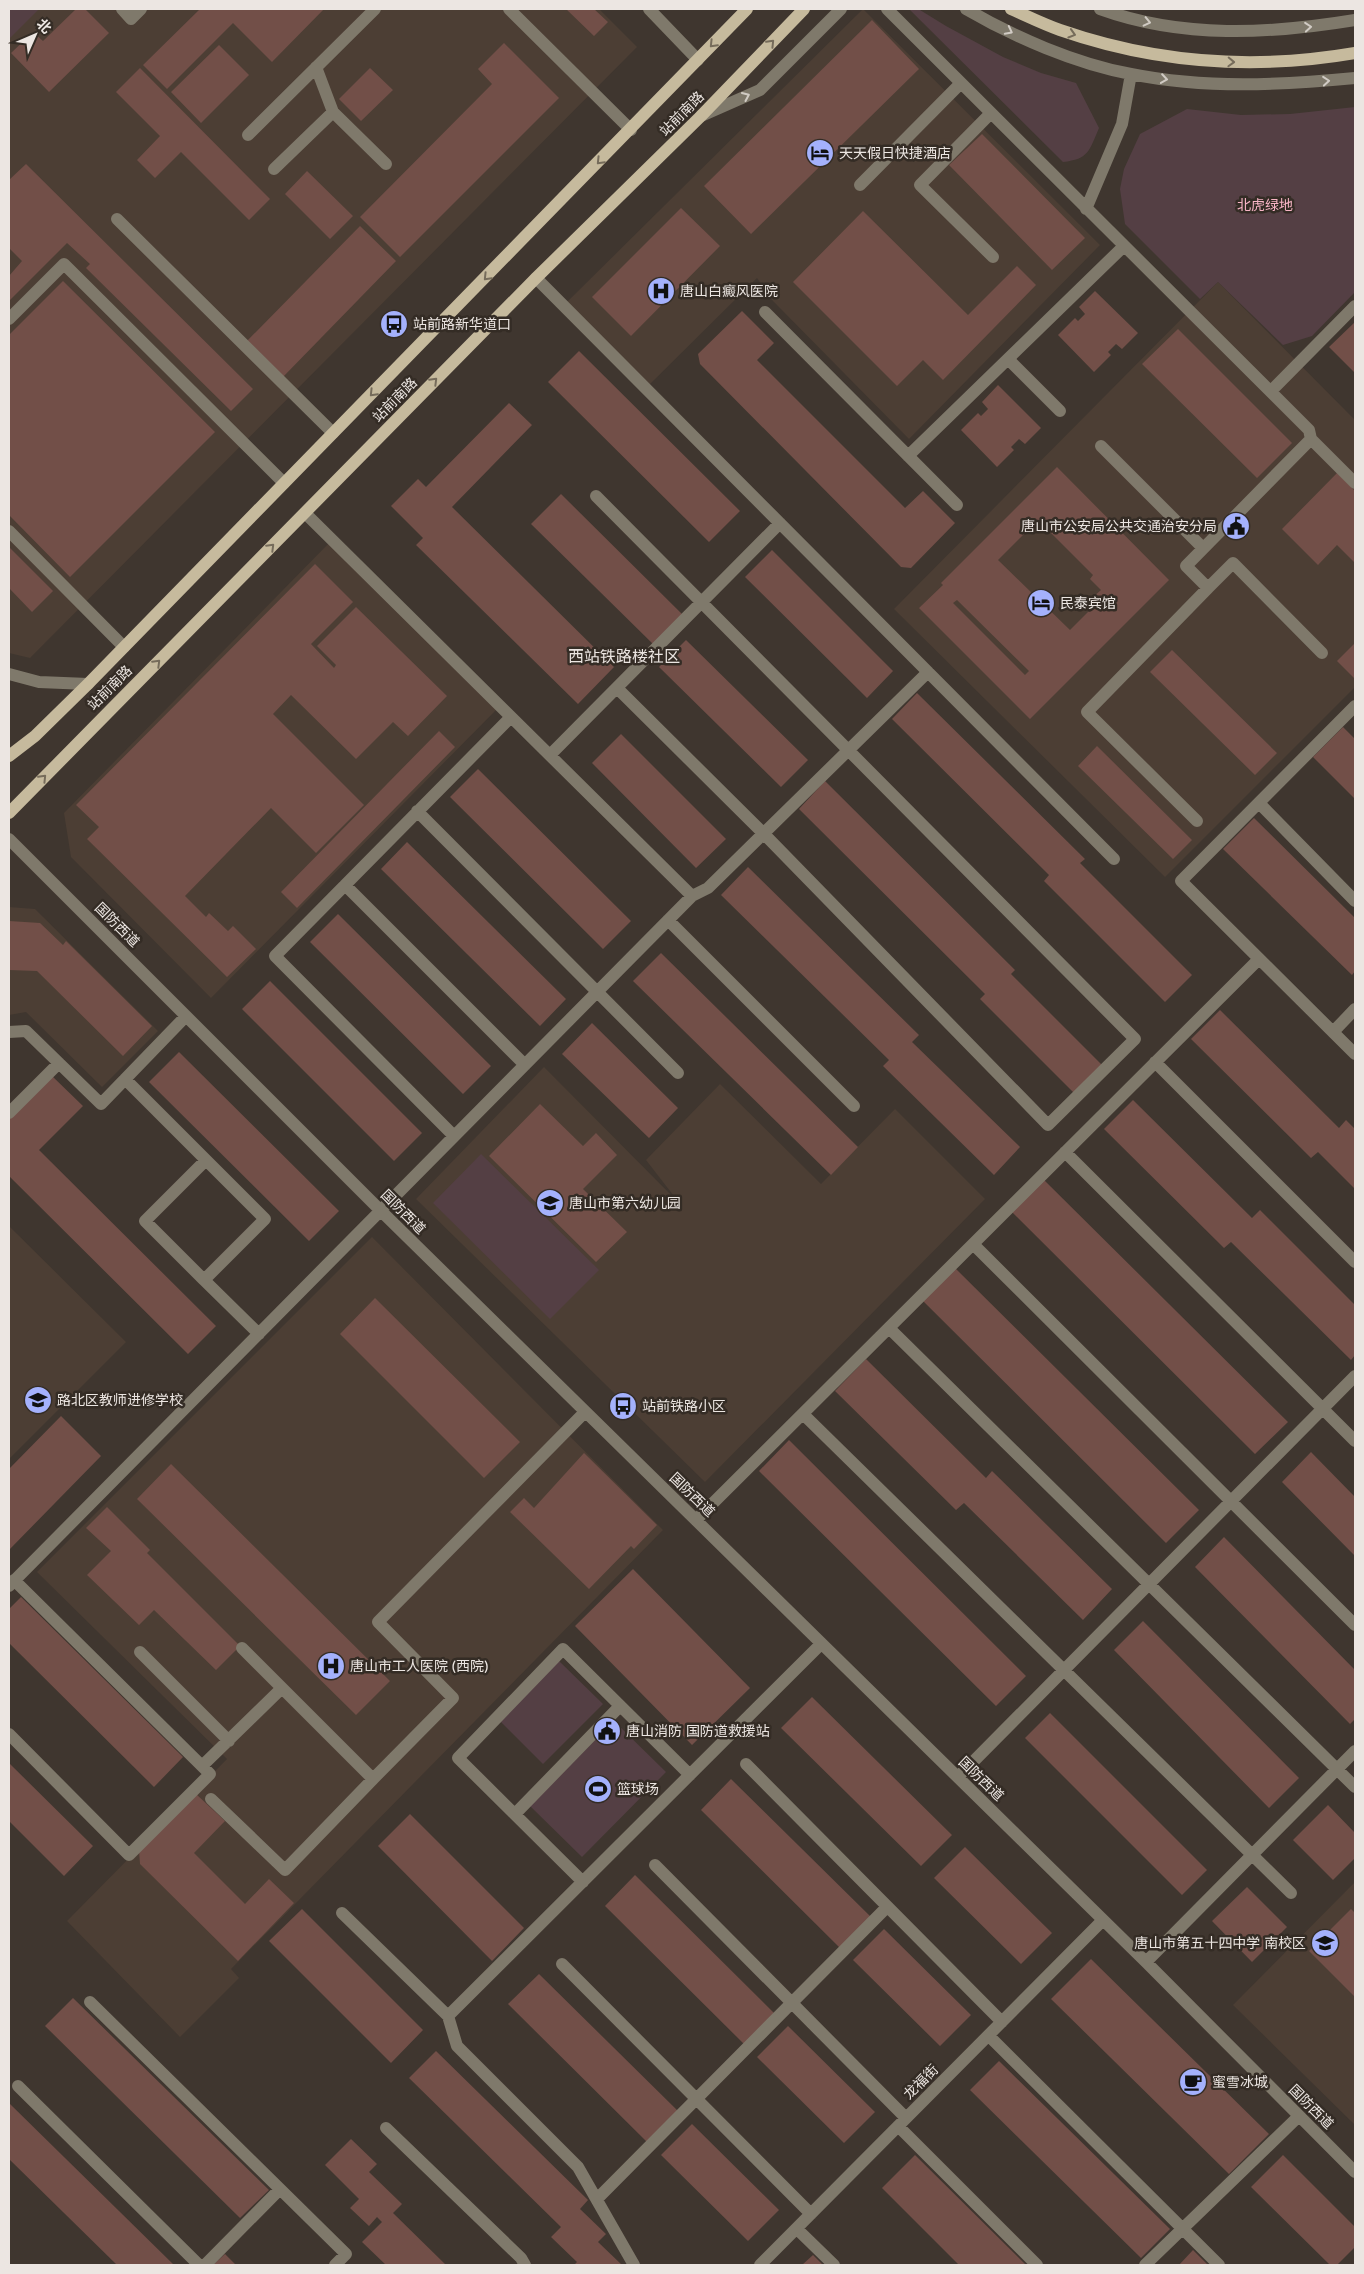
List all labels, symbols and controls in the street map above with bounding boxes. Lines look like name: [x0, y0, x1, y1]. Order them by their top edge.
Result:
north arrow: [10, 10, 60, 60]
text: 北: [33, 15, 55, 37]
one-way arrow: [1142, 16, 1151, 27]
one-way arrow: [1305, 22, 1313, 33]
one-way arrow: [1004, 25, 1013, 35]
one-way arrow: [1067, 28, 1076, 38]
one-way arrow: [710, 38, 719, 47]
one-way arrow: [765, 39, 774, 48]
one-way arrow: [1228, 56, 1236, 67]
one-way arrow: [1160, 73, 1168, 84]
one-way arrow: [1322, 76, 1330, 87]
street label: 站前南路: [656, 88, 708, 140]
one-way arrow: [741, 92, 750, 103]
hotel icon: 天天假日快捷酒店: [805, 138, 835, 168]
place label: 天天假日快捷酒店: [839, 145, 951, 162]
one-way arrow: [597, 155, 606, 164]
park label: 北虎绿地: [1237, 197, 1293, 214]
one-way arrow: [484, 271, 493, 280]
hospital icon: 唐山白癜风医院: [646, 276, 676, 306]
place label: 唐山白癜风医院: [680, 283, 778, 300]
bus stop icon: 站前路新华道口: [379, 309, 409, 339]
place label: 站前路新华道口: [413, 316, 511, 333]
street label: 站前南路: [369, 374, 421, 426]
one-way arrow: [428, 378, 437, 387]
one-way arrow: [370, 387, 379, 396]
public building icon: 唐山市公安局公共交通治安分局: [1221, 511, 1251, 541]
place label: 唐山市公安局公共交通治安分局: [1021, 518, 1217, 535]
one-way arrow: [265, 544, 274, 553]
hotel icon: 民泰宾馆: [1026, 588, 1056, 618]
place label: 民泰宾馆: [1060, 595, 1116, 612]
district label: 西站铁路楼社区: [568, 647, 680, 667]
one-way arrow: [151, 659, 160, 668]
street label: 站前南路: [84, 662, 136, 714]
one-way arrow: [37, 775, 46, 784]
street label: 国防西道: [91, 899, 143, 951]
street label: 国防西道: [377, 1186, 429, 1238]
school or university icon: 唐山市第六幼儿园: [535, 1188, 565, 1218]
place label: 唐山市第六幼儿园: [569, 1195, 681, 1212]
school or university icon: 路北区教师进修学校: [23, 1385, 53, 1415]
bus stop icon: 站前铁路小区: [608, 1391, 638, 1421]
place label: 路北区教师进修学校: [57, 1392, 183, 1409]
place label: 站前铁路小区: [642, 1398, 726, 1415]
street label: 国防西道: [666, 1469, 718, 1521]
hospital icon: 唐山市工人医院 (西院): [316, 1651, 346, 1681]
place label: 唐山市工人医院 (西院): [350, 1658, 488, 1675]
public building icon: 唐山消防 国防道救援站: [592, 1716, 622, 1746]
place label: 唐山消防 国防道救援站: [626, 1723, 770, 1740]
street label: 国防西道: [955, 1753, 1007, 1805]
sports icon: 篮球场: [583, 1774, 613, 1804]
place label: 篮球场: [617, 1781, 659, 1798]
school or university icon: 唐山市第五十四中学 南校区: [1310, 1928, 1340, 1958]
place label: 唐山市第五十四中学 南校区: [1134, 1935, 1306, 1952]
street label: 龙福街: [900, 2061, 942, 2103]
cafe icon: 蜜雪冰城: [1178, 2067, 1208, 2097]
place label: 蜜雪冰城: [1212, 2074, 1268, 2091]
street label: 国防西道: [1285, 2081, 1337, 2133]

